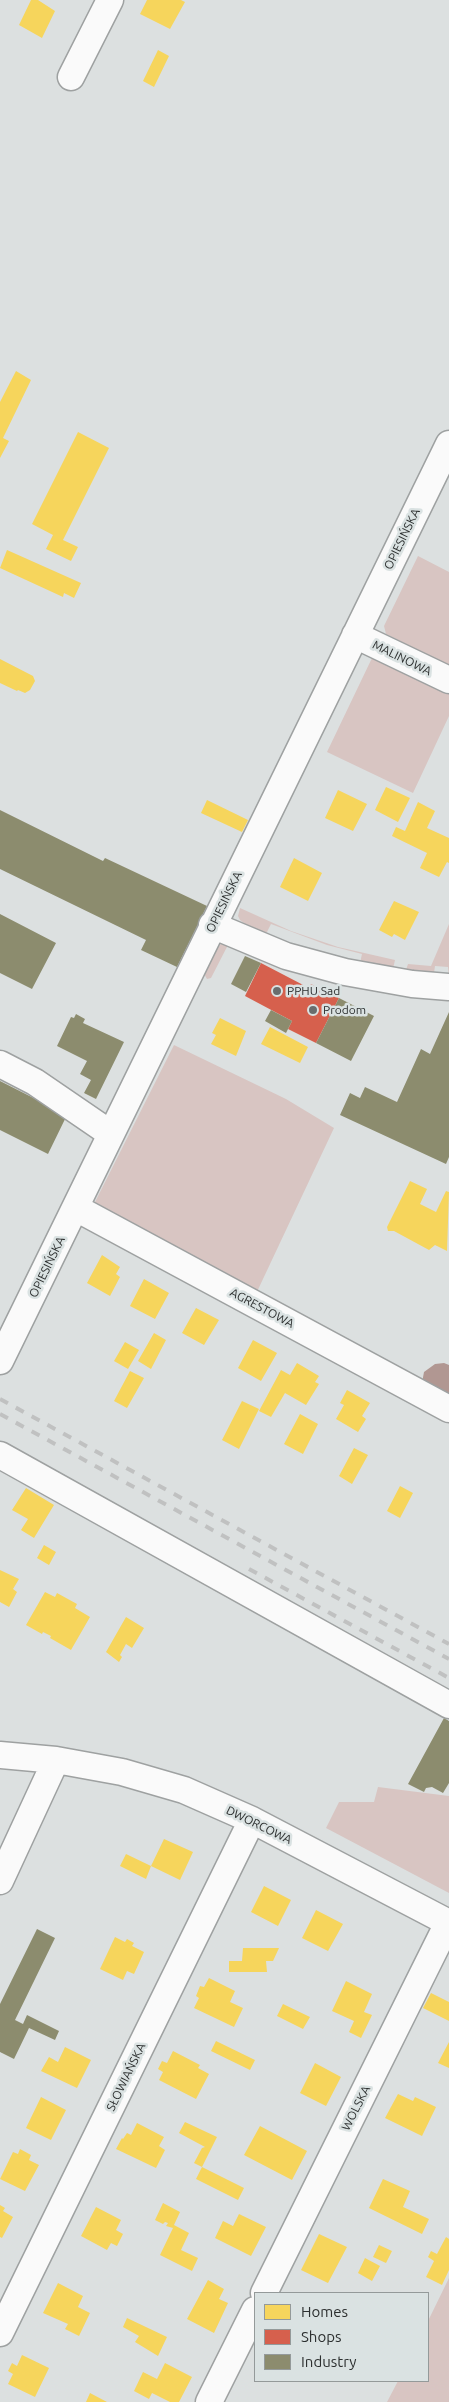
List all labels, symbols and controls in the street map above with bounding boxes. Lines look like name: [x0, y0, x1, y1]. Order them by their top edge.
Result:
street label: OPIESIŃSKA: [381, 506, 423, 572]
street label: MALINOWA: [370, 637, 434, 679]
street label: OPIESIŃSKA: [203, 869, 245, 935]
place label: PPHU Sad: [287, 984, 340, 998]
marker: PPHU Sad: [271, 985, 283, 997]
place label: Prodom: [323, 1003, 366, 1017]
marker: Prodom: [307, 1004, 319, 1016]
street label: OPIESIŃSKA: [26, 1234, 68, 1300]
street label: AGRESTOWA: [227, 1285, 297, 1331]
street label: DWORCOWA: [224, 1803, 294, 1847]
street label: SŁOWIAŃSKA: [103, 2041, 149, 2113]
street label: WOLSKA: [339, 2083, 373, 2133]
legend: [254, 2292, 429, 2382]
text: Homes: [301, 2303, 348, 2320]
text: Shops: [301, 2328, 342, 2345]
text: Industry: [301, 2353, 356, 2370]

